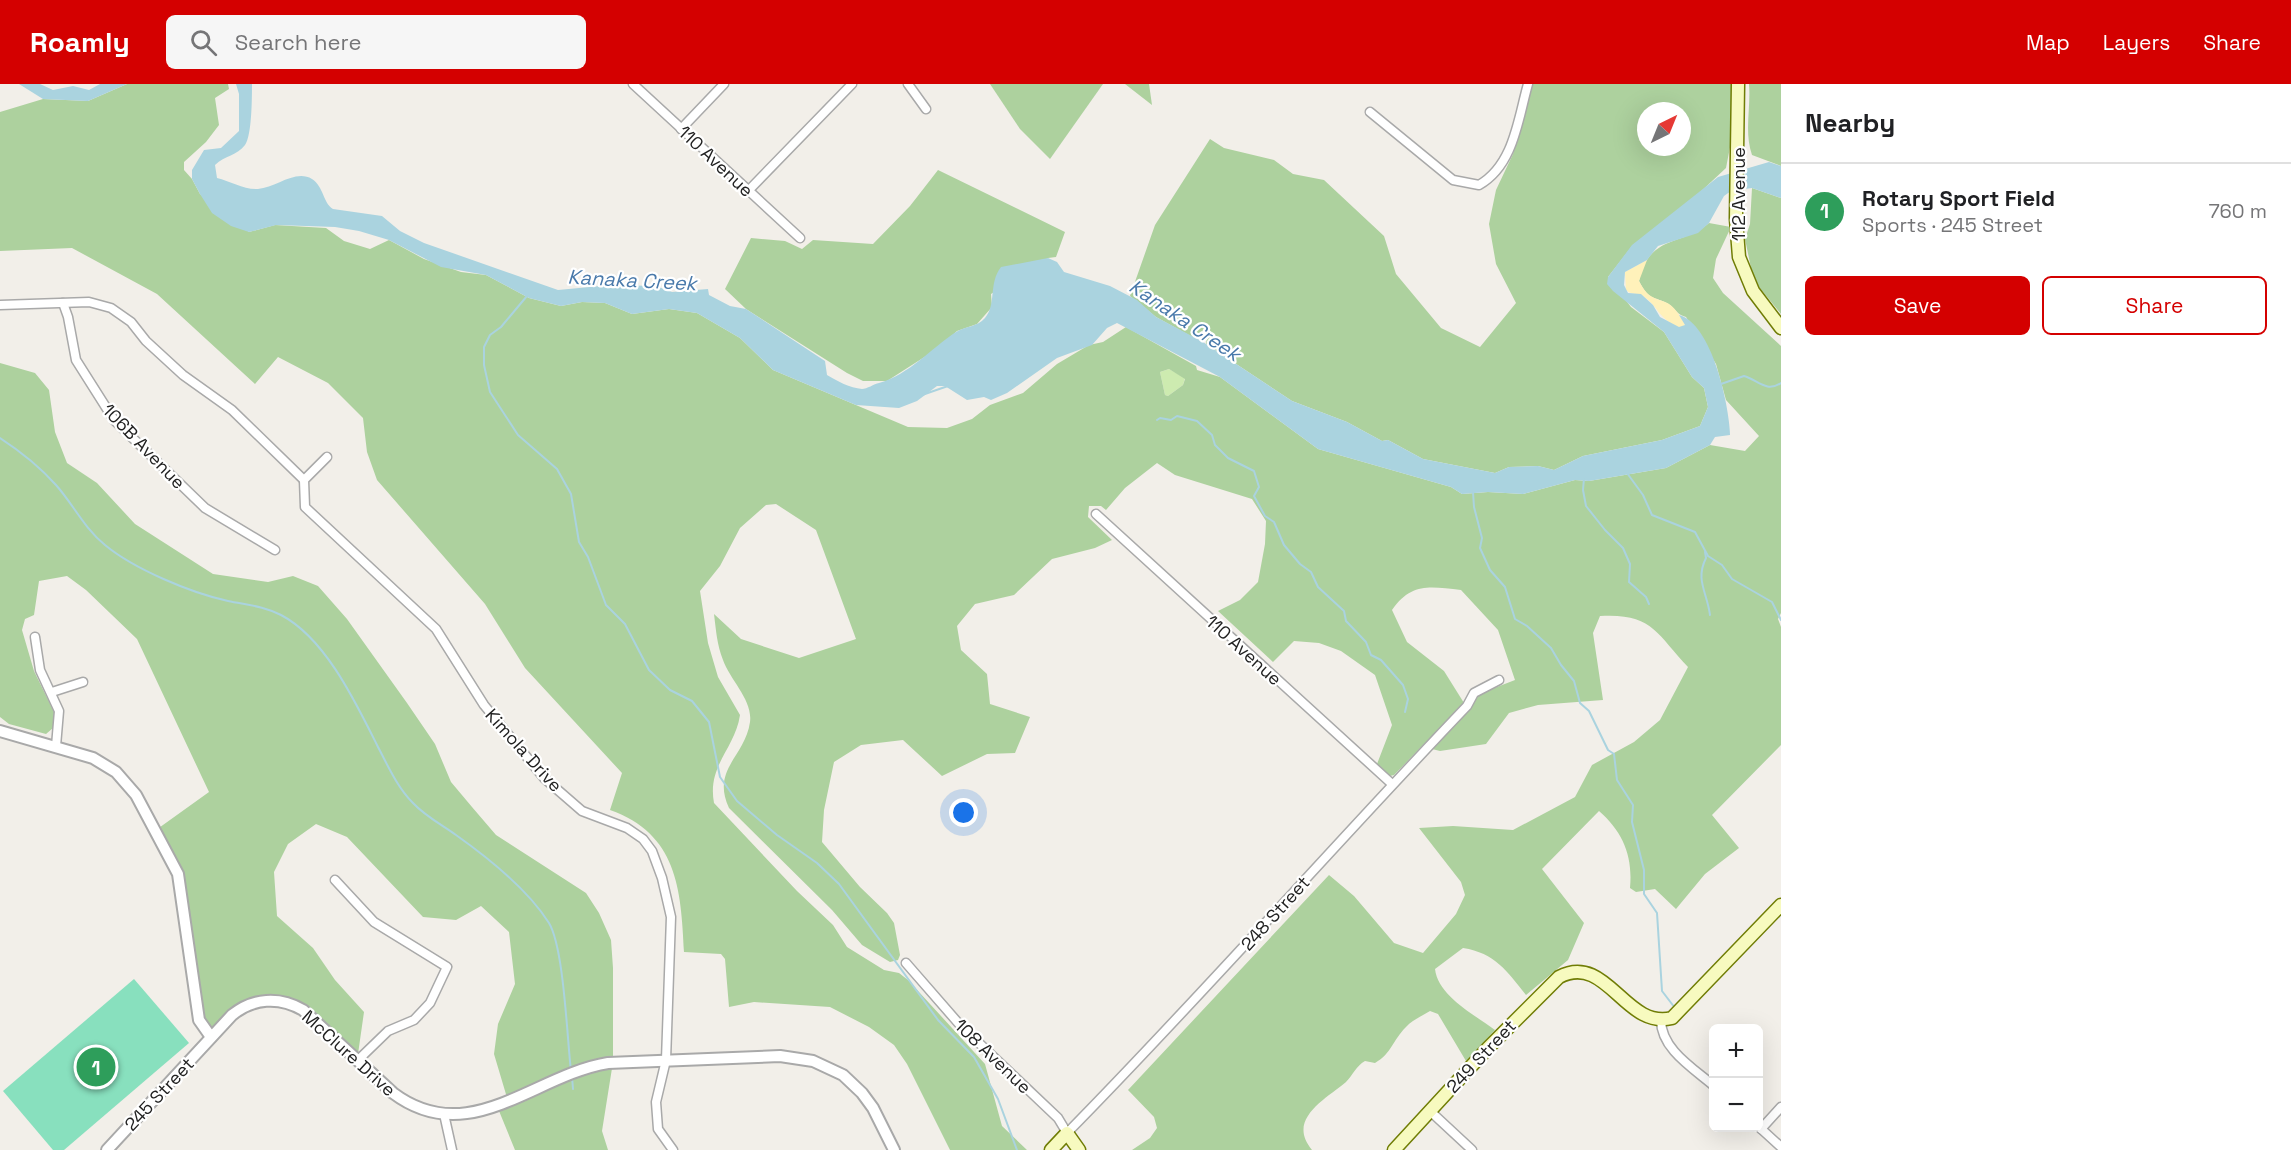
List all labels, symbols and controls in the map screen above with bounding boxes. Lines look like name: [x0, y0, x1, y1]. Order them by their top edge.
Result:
search box: [166, 15, 586, 69]
text: Roamly: [30, 24, 130, 60]
icon: search: [187, 26, 220, 59]
text: Search here: [235, 28, 361, 56]
text: Map: [2026, 29, 2070, 56]
text: Layers: [2103, 29, 2170, 56]
text: Share: [2203, 29, 2261, 56]
north arrow: [1637, 102, 1691, 156]
text: Nearby: [1805, 106, 1895, 140]
street label: 110 Avenue: [674, 120, 758, 202]
street label: 112 Avenue: [1727, 147, 1750, 241]
text: Rotary Sport Field: [1862, 184, 2055, 212]
text: 1: [1820, 198, 1829, 224]
text: 760 m: [2208, 198, 2267, 224]
text: Sports · 245 Street: [1862, 212, 2043, 238]
water label: Kanaka Creek: [567, 264, 699, 296]
water label: Kanaka Creek: [1124, 273, 1248, 368]
button: Save: [1805, 276, 2030, 335]
button: Share: [2042, 276, 2267, 335]
street label: 106B Avenue: [98, 398, 190, 494]
street label: 110 Avenue: [1201, 610, 1287, 690]
street label: Kimola Drive: [480, 703, 568, 797]
your location: [949, 798, 978, 827]
street label: 248 Street: [1236, 871, 1314, 955]
street label: McClure Drive: [297, 1005, 401, 1101]
street label: 108 Avenue: [950, 1014, 1036, 1098]
street label: 249 Street: [1441, 1014, 1521, 1098]
map controls: [1709, 1024, 1763, 1132]
button: +: [1709, 1024, 1763, 1078]
pin: 1: [76, 1044, 116, 1090]
street label: 245 Street: [119, 1053, 199, 1135]
button: −: [1709, 1078, 1763, 1132]

